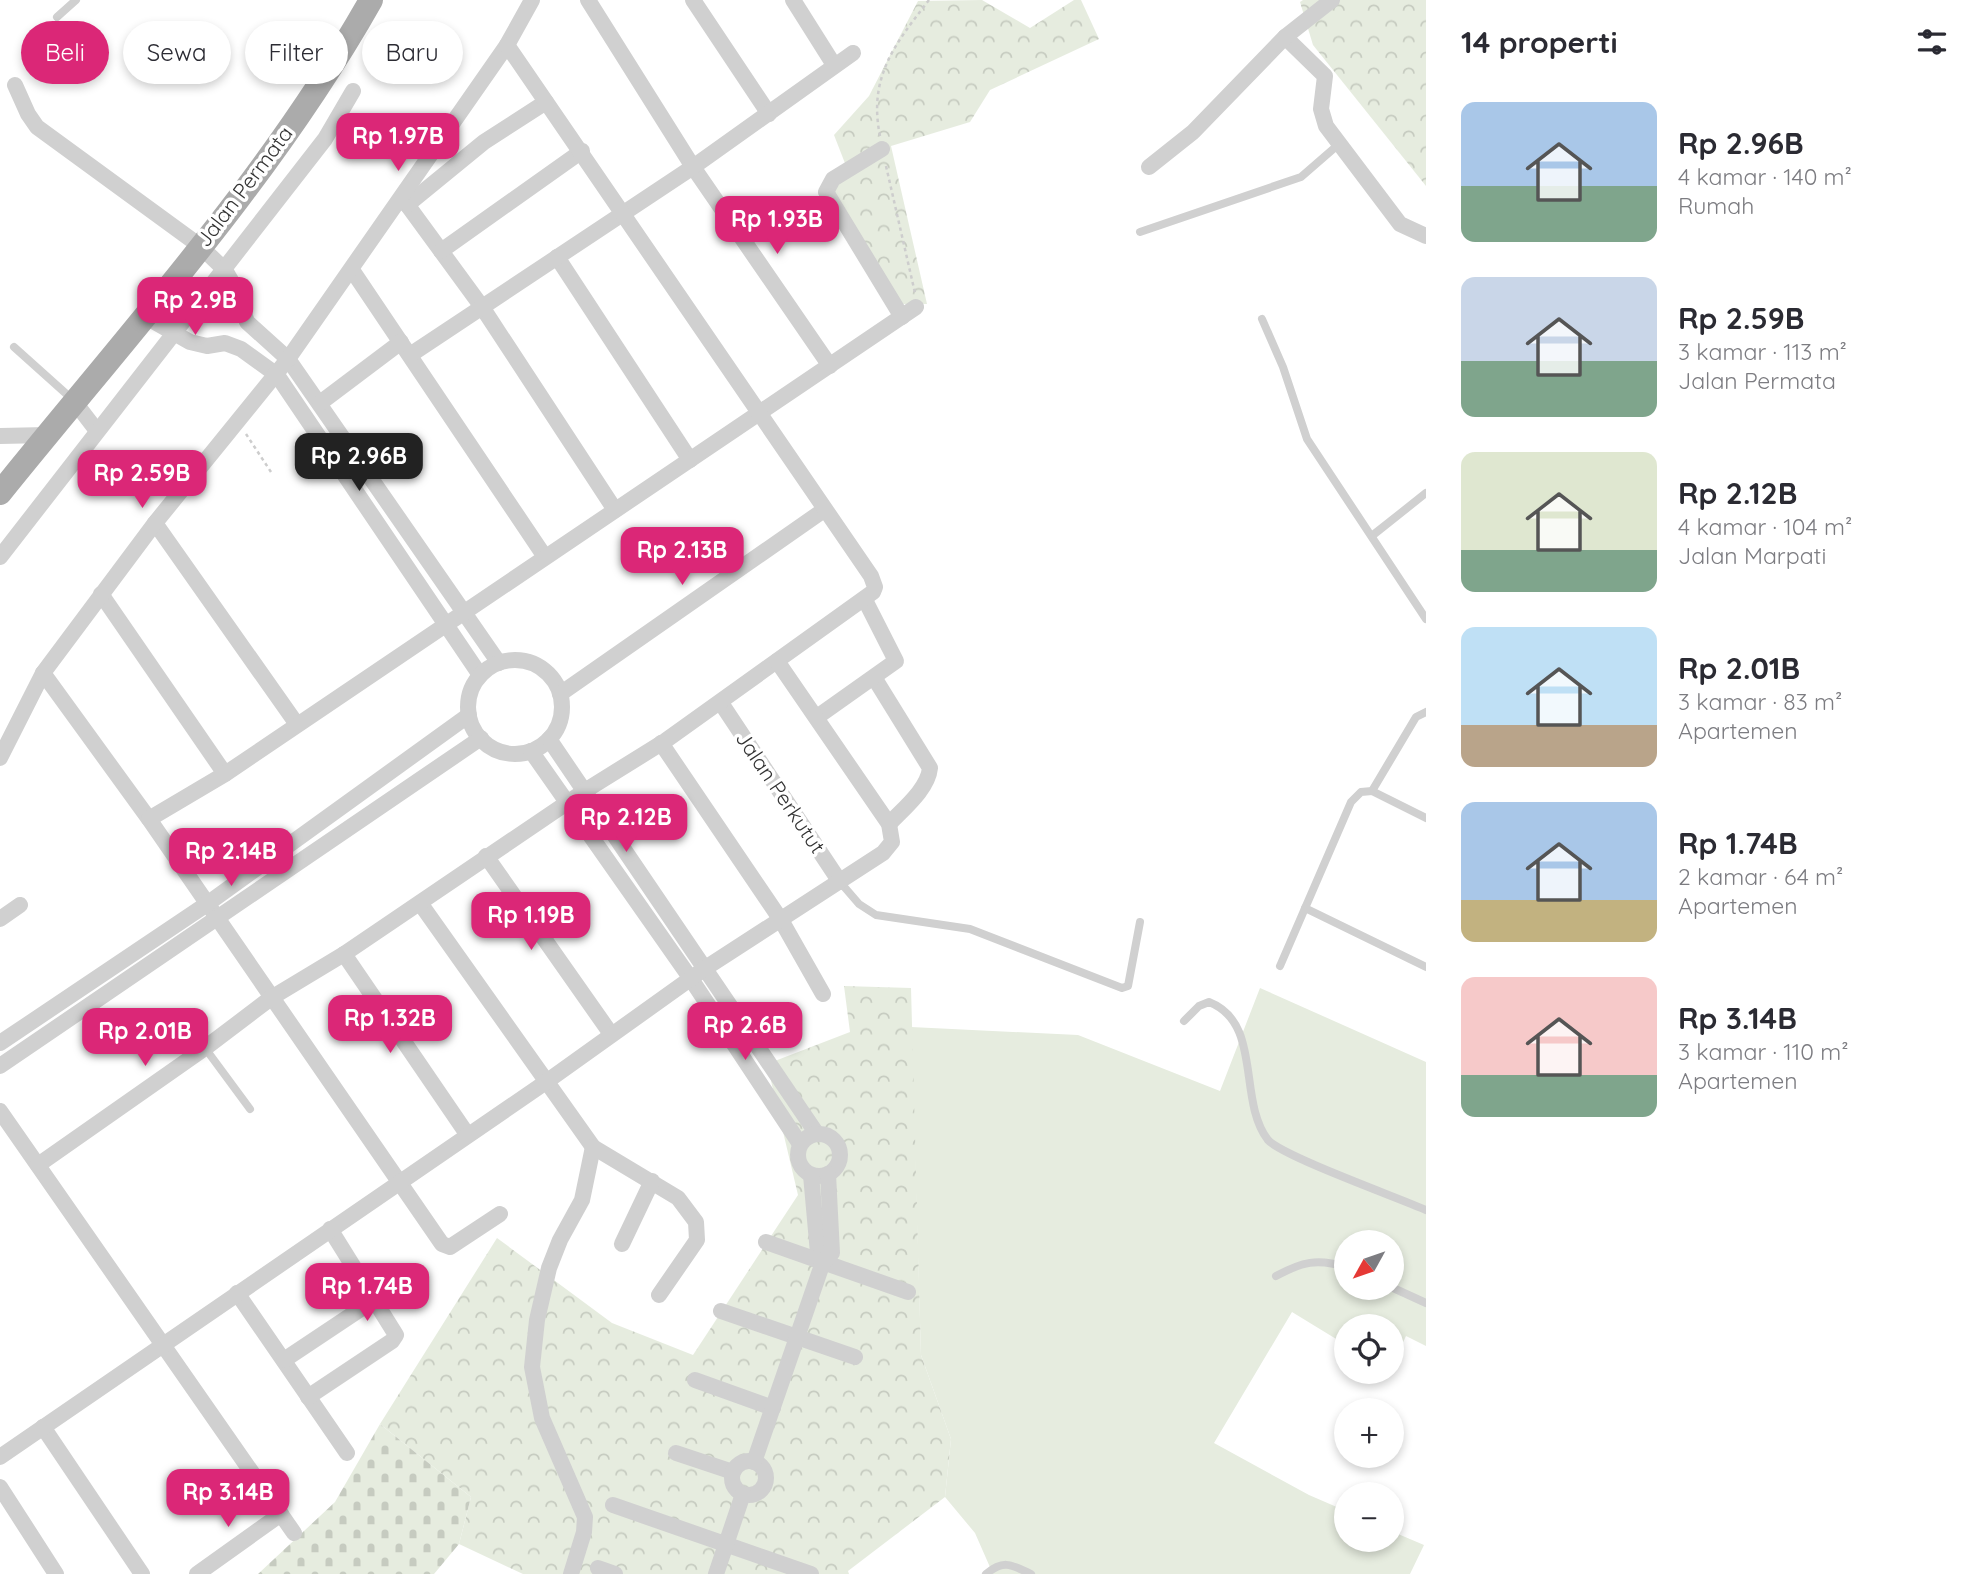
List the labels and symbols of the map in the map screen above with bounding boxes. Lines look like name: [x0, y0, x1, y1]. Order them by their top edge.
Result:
pin: Rp 1.97B: [326, 114, 470, 173]
street label: Jalan Permata: [190, 121, 298, 251]
pin: Rp 1.93B: [705, 196, 849, 256]
pin: Rp 2.9B: [130, 278, 260, 337]
pin: Rp 2.96B: [287, 434, 431, 493]
pin: Rp 2.59B: [70, 450, 214, 510]
pin: Rp 2.13B: [610, 528, 754, 587]
street label: Jalan Perkutut: [731, 726, 831, 858]
pin: Rp 2.12B: [554, 794, 698, 854]
pin: Rp 2.14B: [159, 828, 303, 888]
pin: Rp 1.19B: [459, 892, 603, 952]
pin: Rp 1.32B: [318, 996, 462, 1055]
pin: Rp 2.6B: [680, 1002, 810, 1062]
pin: Rp 2.01B: [73, 1009, 217, 1068]
north arrow: [1334, 1230, 1404, 1300]
pin: Rp 1.74B: [295, 1264, 439, 1323]
pin: Rp 3.14B: [156, 1470, 300, 1529]

